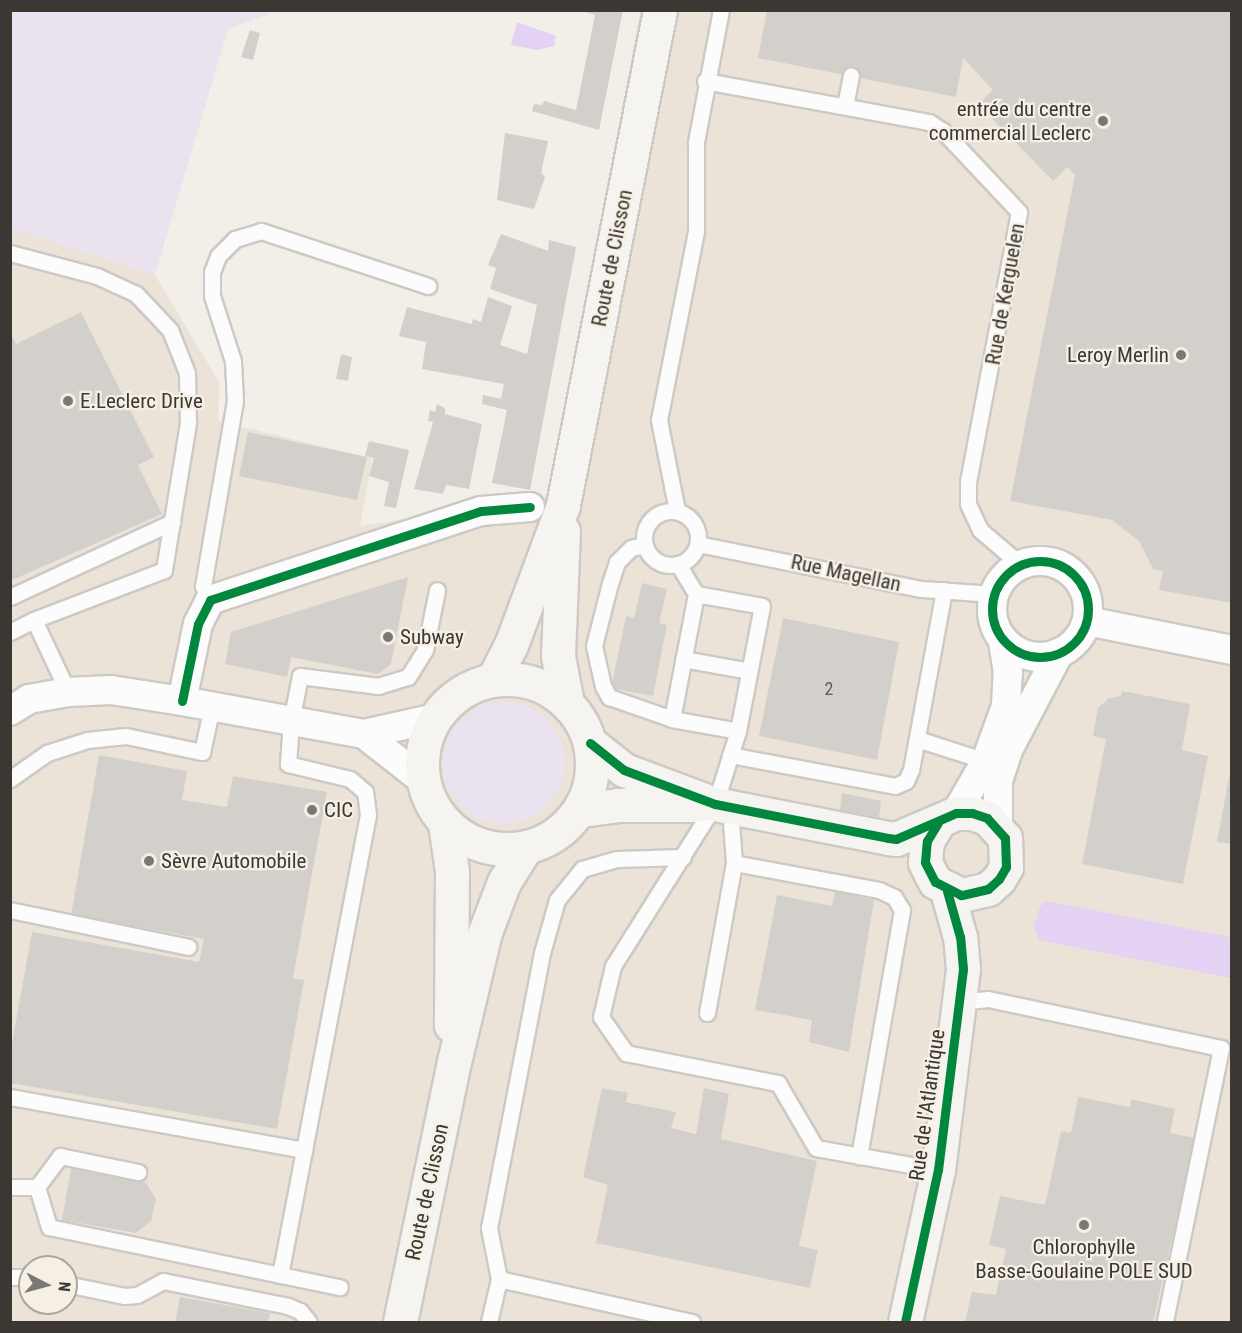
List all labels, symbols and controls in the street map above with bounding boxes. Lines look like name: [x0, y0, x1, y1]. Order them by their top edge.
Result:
place label: entrée du centre commercial Leclerc: [929, 96, 1091, 146]
marker: entrée du centre commercial Leclerc: [1096, 114, 1110, 128]
street label: Route de Clisson: [586, 187, 638, 329]
street label: Rue de Kerguelen: [980, 221, 1030, 367]
place label: Leroy Merlin: [1067, 342, 1169, 368]
marker: Leroy Merlin: [1174, 348, 1188, 362]
place label: E.Leclerc Drive: [80, 388, 203, 414]
marker: E.Leclerc Drive: [61, 394, 75, 408]
street label: Rue Magellan: [789, 549, 903, 597]
place label: Subway: [400, 624, 464, 650]
marker: Subway: [381, 630, 395, 644]
house number: 2: [825, 678, 833, 700]
place label: CIC: [324, 797, 353, 823]
marker: CIC: [305, 803, 319, 817]
place label: Sèvre Automobile: [161, 848, 306, 874]
marker: Sèvre Automobile: [142, 854, 156, 868]
street label: Rue de l'Atlantique: [904, 1027, 950, 1183]
street label: Route de Clisson: [400, 1121, 454, 1263]
marker: Chlorophylle Basse-Goulaine POLE SUD: [1077, 1218, 1091, 1232]
place label: Chlorophylle Basse-Goulaine POLE SUD: [975, 1234, 1193, 1284]
north arrow: [18, 1255, 78, 1315]
text: N: [54, 1281, 74, 1293]

